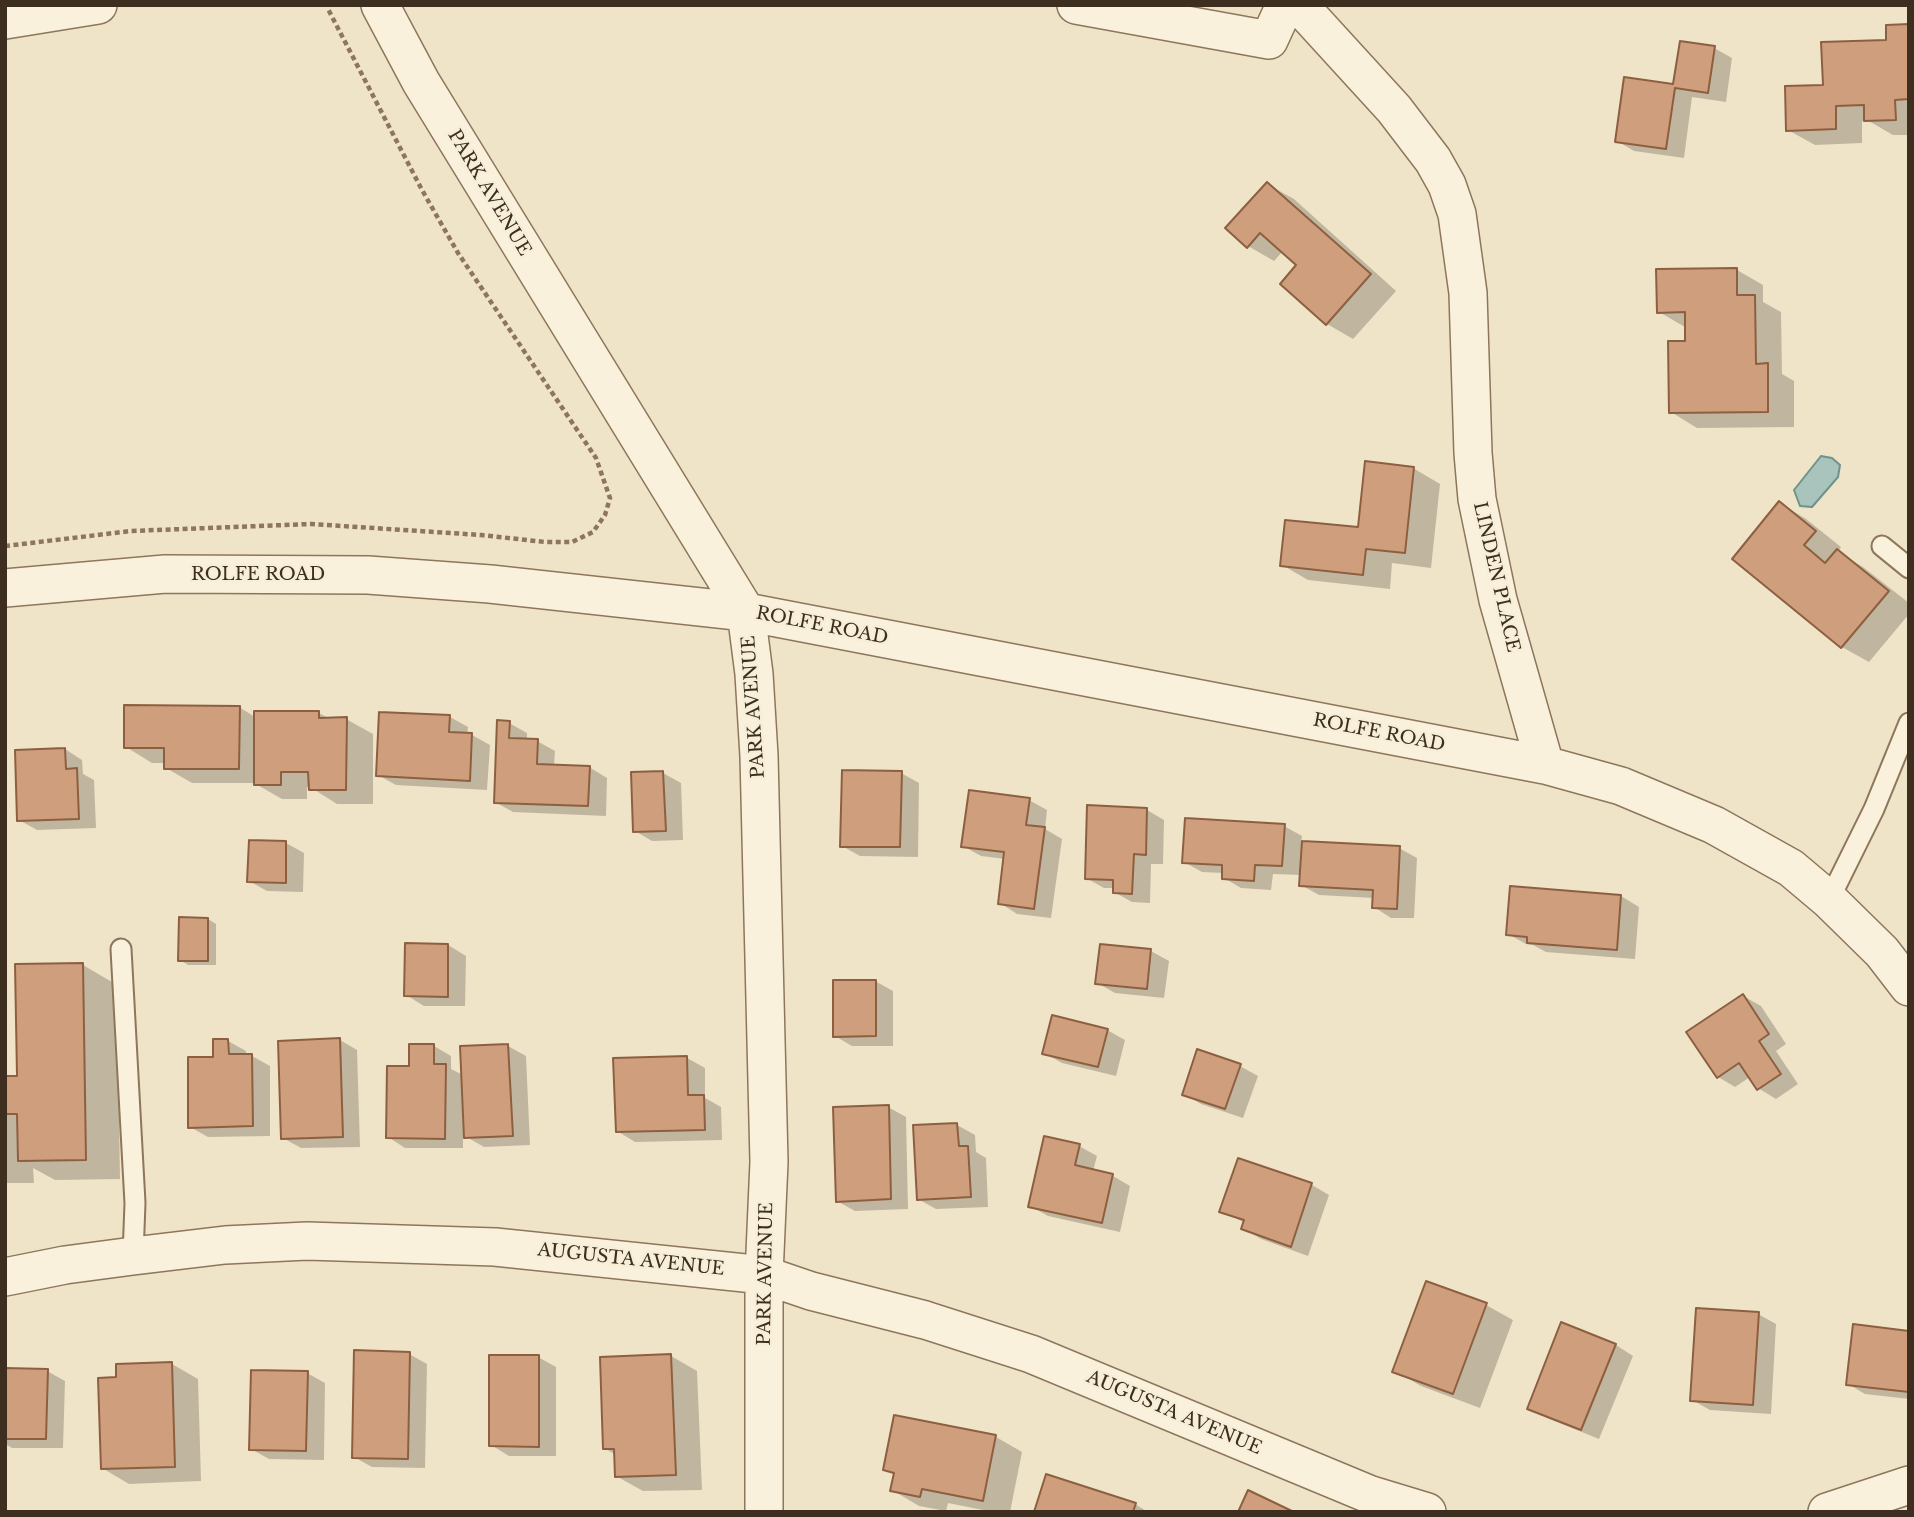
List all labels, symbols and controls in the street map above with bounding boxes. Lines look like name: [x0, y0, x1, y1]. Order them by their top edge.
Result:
street label: PARK AVENUE: [443, 126, 535, 260]
street label: LINDEN PLACE: [1468, 500, 1524, 654]
street label: ROLFE ROAD: [191, 564, 325, 586]
street label: ROLFE ROAD: [754, 603, 890, 649]
street label: PARK AVENUE: [738, 635, 770, 779]
street label: ROLFE ROAD: [1311, 710, 1447, 756]
street label: PARK AVENUE: [754, 1202, 778, 1346]
street label: AUGUSTA AVENUE: [537, 1239, 725, 1281]
street label: AUGUSTA AVENUE: [1083, 1366, 1265, 1460]

